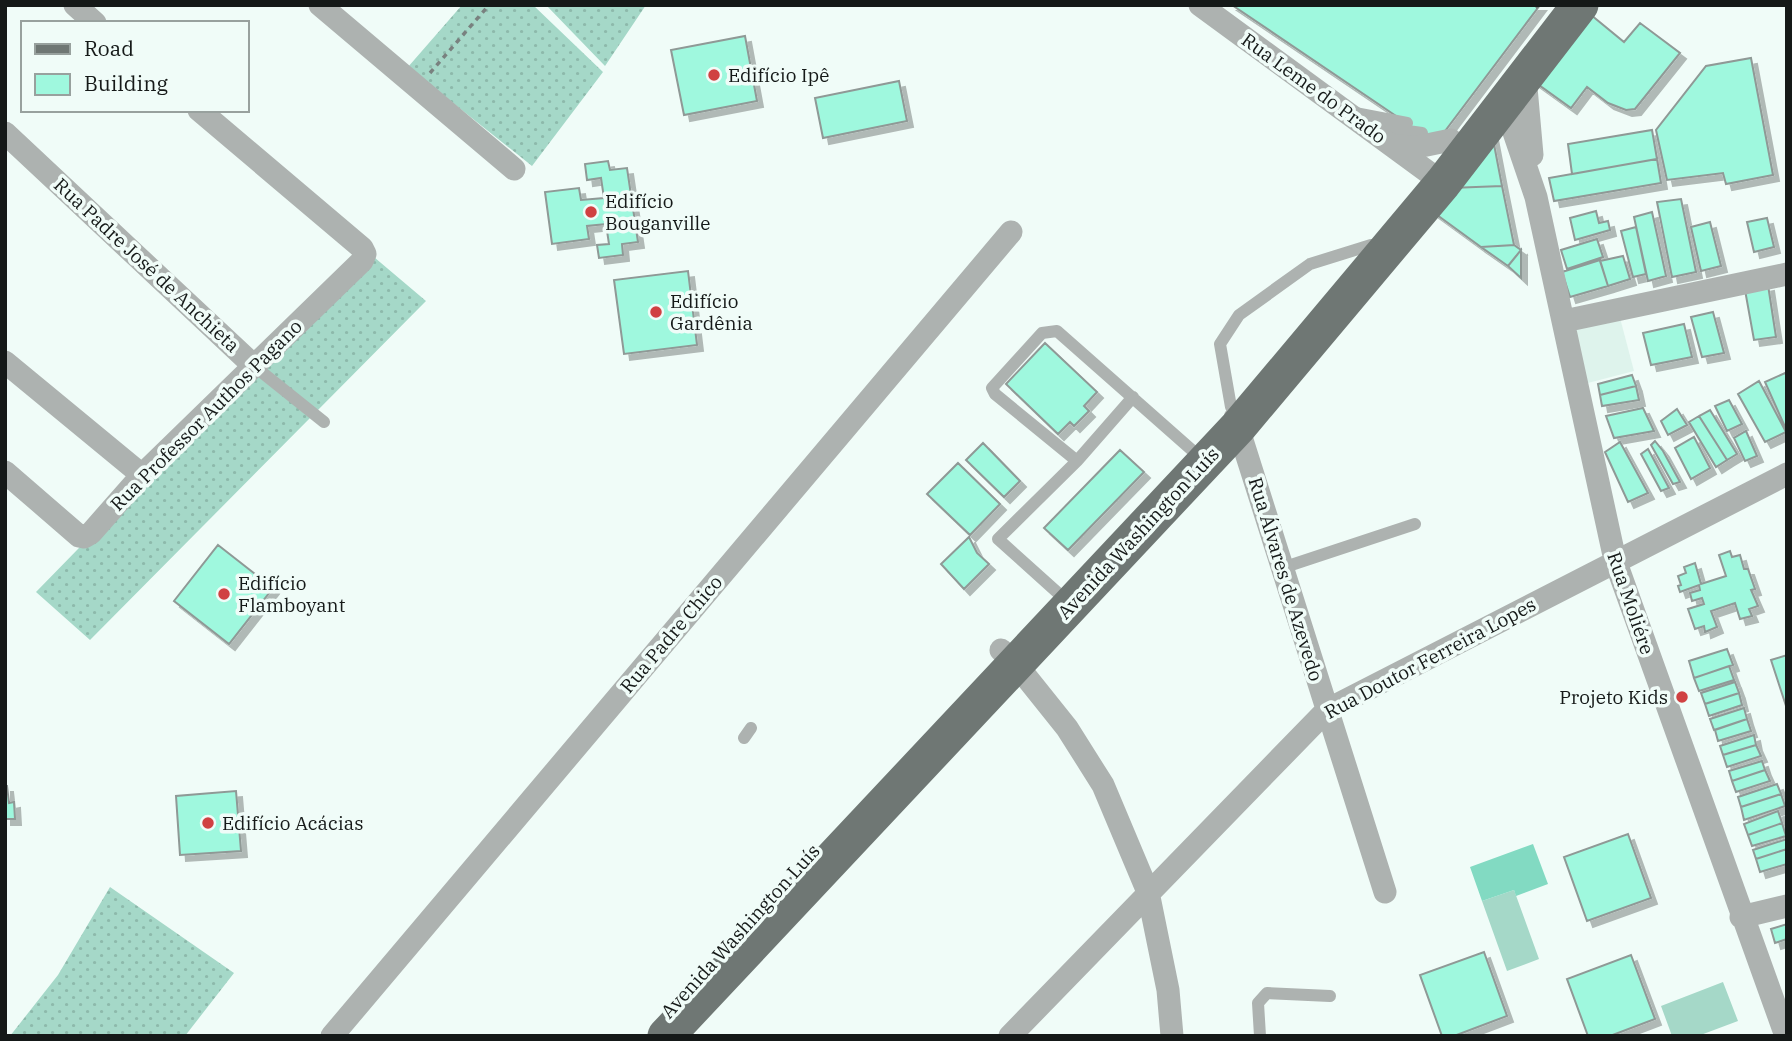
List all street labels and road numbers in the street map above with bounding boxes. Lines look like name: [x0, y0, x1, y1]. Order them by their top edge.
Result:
street label: Rua Leme do Prado: [1237, 28, 1391, 148]
street label: Rua Padre José de Anchieta: [49, 173, 245, 357]
street label: Rua Professor Authos Pagano: [105, 314, 307, 516]
street label: Avenida Washington Luís: [1052, 442, 1224, 624]
street label: Rua Álvares de Azevedo: [1244, 474, 1328, 684]
street label: Rua Moliére: [1602, 549, 1660, 657]
street label: Rua Padre Chico: [615, 570, 727, 698]
street label: Rua Doutor Ferreira Lopes: [1320, 592, 1540, 724]
street label: Avenida Washington Luís: [655, 839, 825, 1023]

